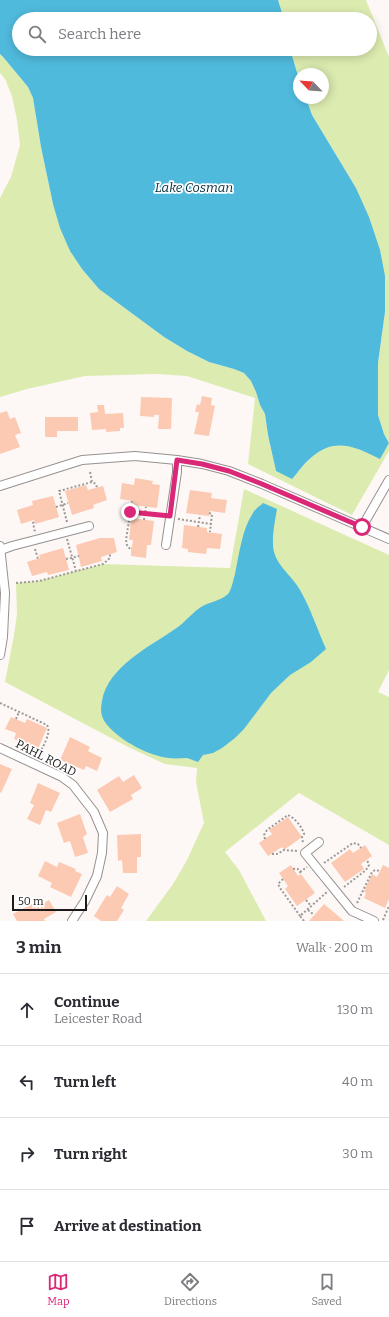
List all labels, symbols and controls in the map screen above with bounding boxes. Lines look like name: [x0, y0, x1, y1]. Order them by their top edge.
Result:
search box: [12, 12, 377, 56]
icon: search: [26, 23, 48, 45]
text: Search here: [58, 25, 141, 43]
north arrow: [293, 68, 329, 104]
water label: Lake Cosman: [155, 180, 233, 195]
route end: [121, 503, 139, 521]
route start: [353, 518, 371, 536]
street label: PAHL ROAD: [13, 737, 79, 779]
scale bar: [12, 893, 87, 912]
text: 50 m: [18, 895, 44, 908]
text: 3 min: [16, 937, 61, 958]
text: Walk · 200 m: [296, 940, 373, 955]
text: Continue: [54, 993, 120, 1011]
icon: ahead: [16, 999, 38, 1021]
text: 130 m: [337, 1002, 373, 1017]
text: Leicester Road: [54, 1011, 142, 1026]
icon: left: [16, 1071, 38, 1093]
text: Turn left: [54, 1073, 116, 1091]
text: 40 m: [342, 1074, 373, 1089]
icon: right: [16, 1143, 38, 1165]
text: Turn right: [54, 1145, 127, 1163]
text: 30 m: [342, 1146, 373, 1161]
icon: arrive: [16, 1215, 38, 1237]
text: Arrive at destination: [54, 1217, 201, 1235]
tab: Map: [47, 1271, 69, 1308]
tab: Directions: [164, 1271, 217, 1308]
tab: Saved: [311, 1271, 342, 1308]

